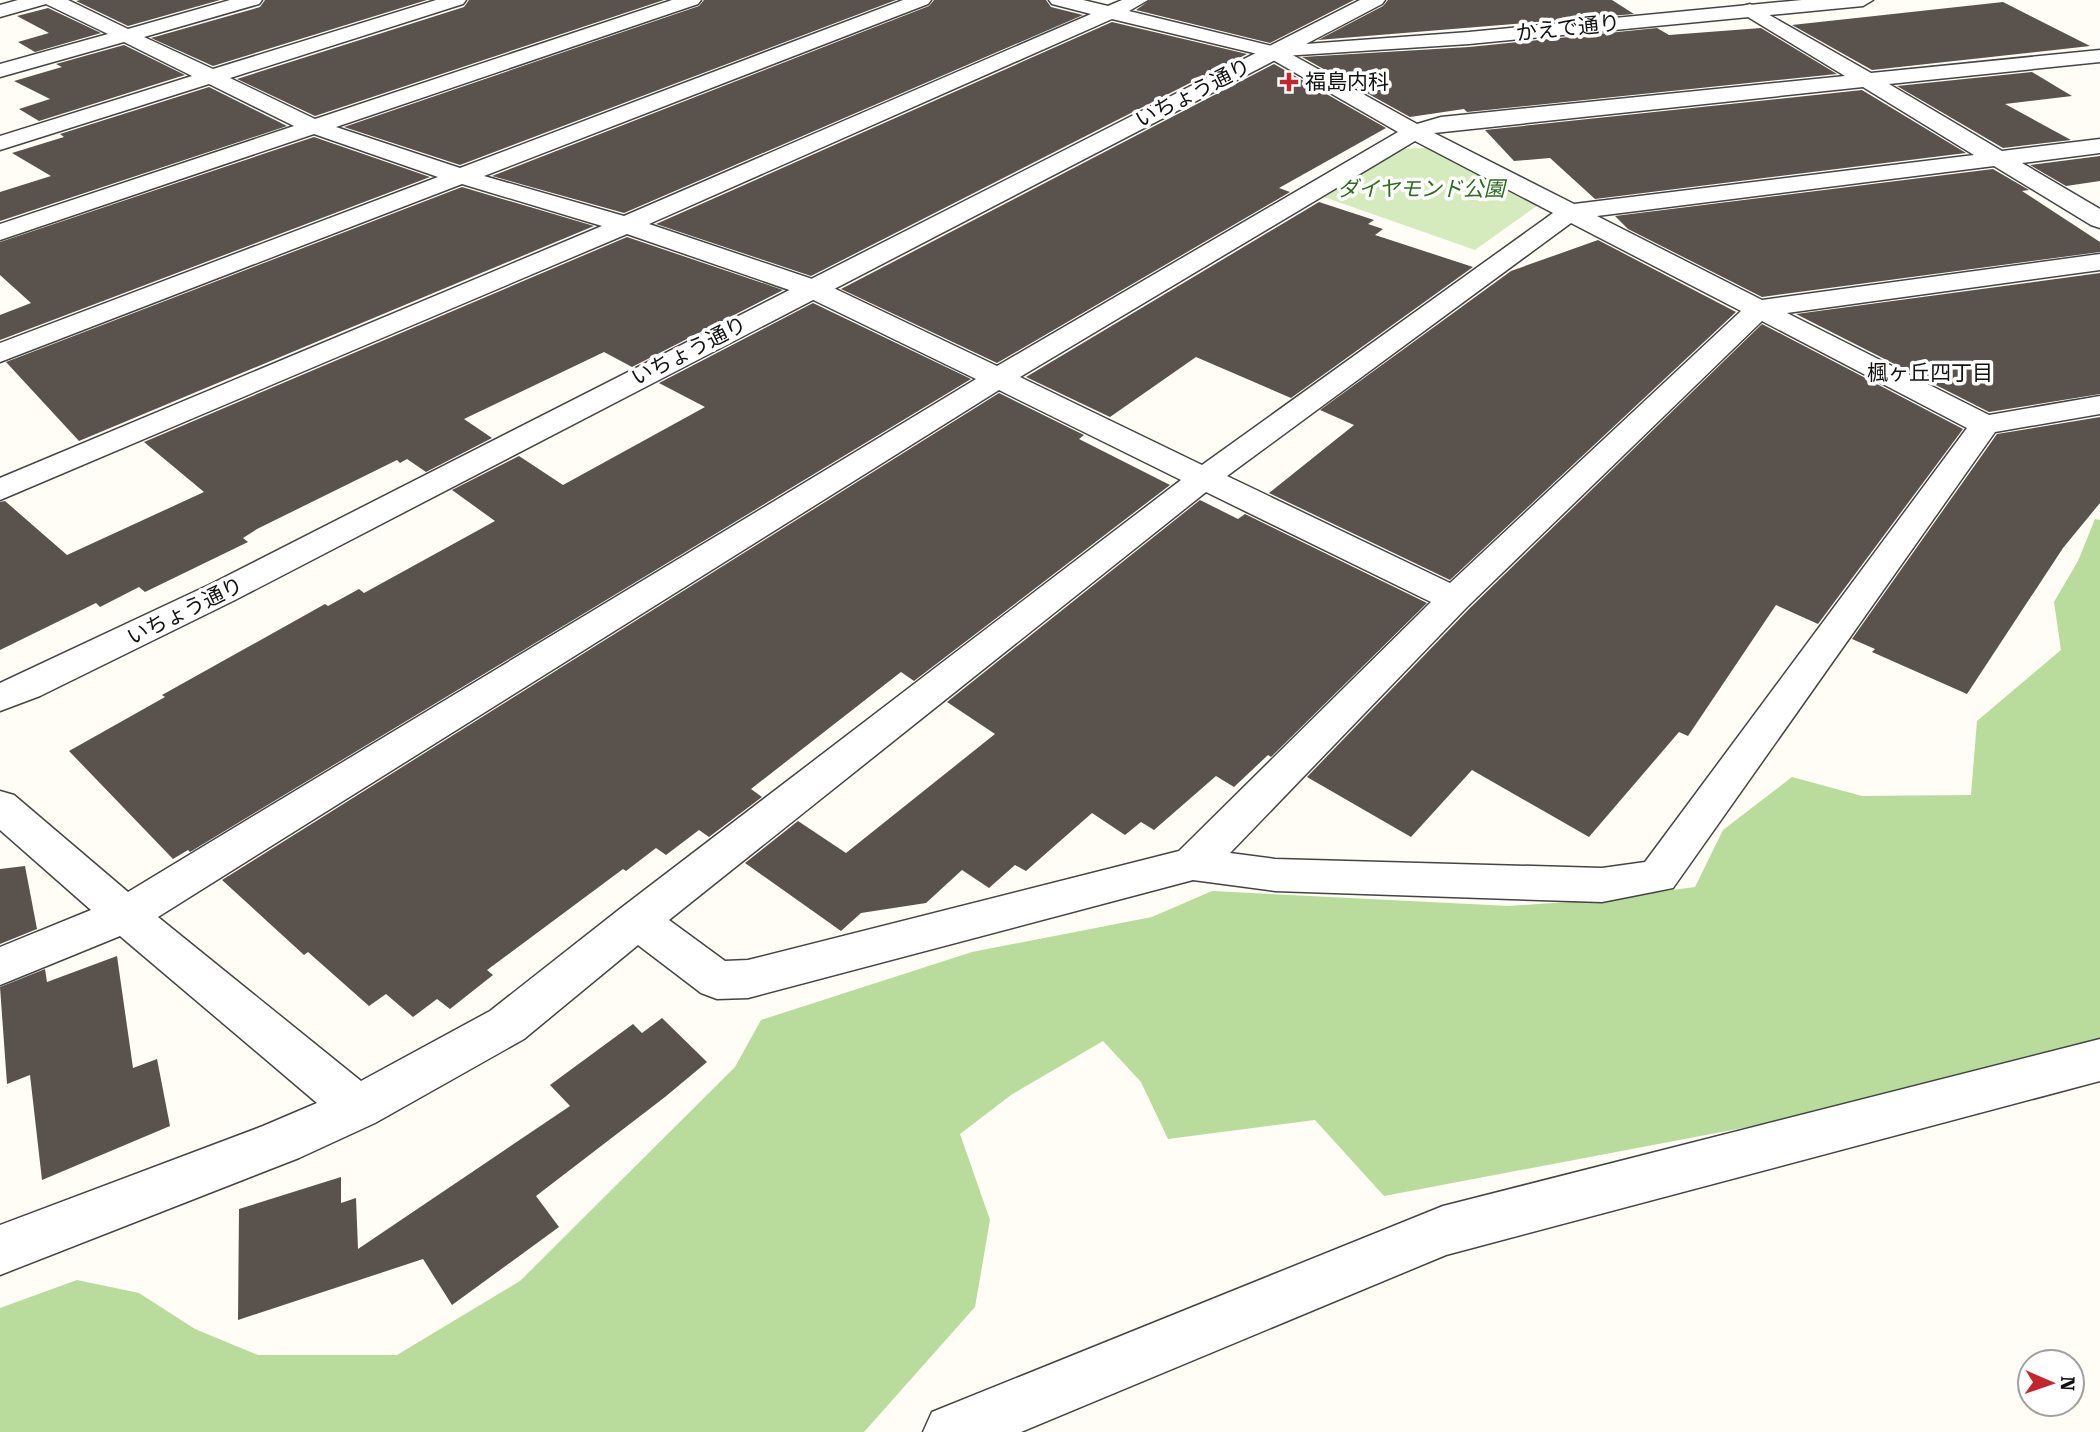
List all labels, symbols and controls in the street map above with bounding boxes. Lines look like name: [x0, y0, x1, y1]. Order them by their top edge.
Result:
street label: かえで通り: [1515, 11, 1621, 45]
street label: いちょう通り: [1131, 54, 1255, 132]
place label: 福島内科: [1305, 70, 1389, 94]
marker: 福島内科: [1279, 72, 1299, 92]
park label: ダイヤモンド公園: [1337, 177, 1508, 201]
street label: いちょう通り: [627, 312, 751, 390]
district label: 楓ヶ丘四丁目: [1867, 361, 1993, 385]
street label: いちょう通り: [123, 573, 247, 649]
north arrow: [2016, 1348, 2086, 1418]
text: N: [2056, 1376, 2079, 1392]

